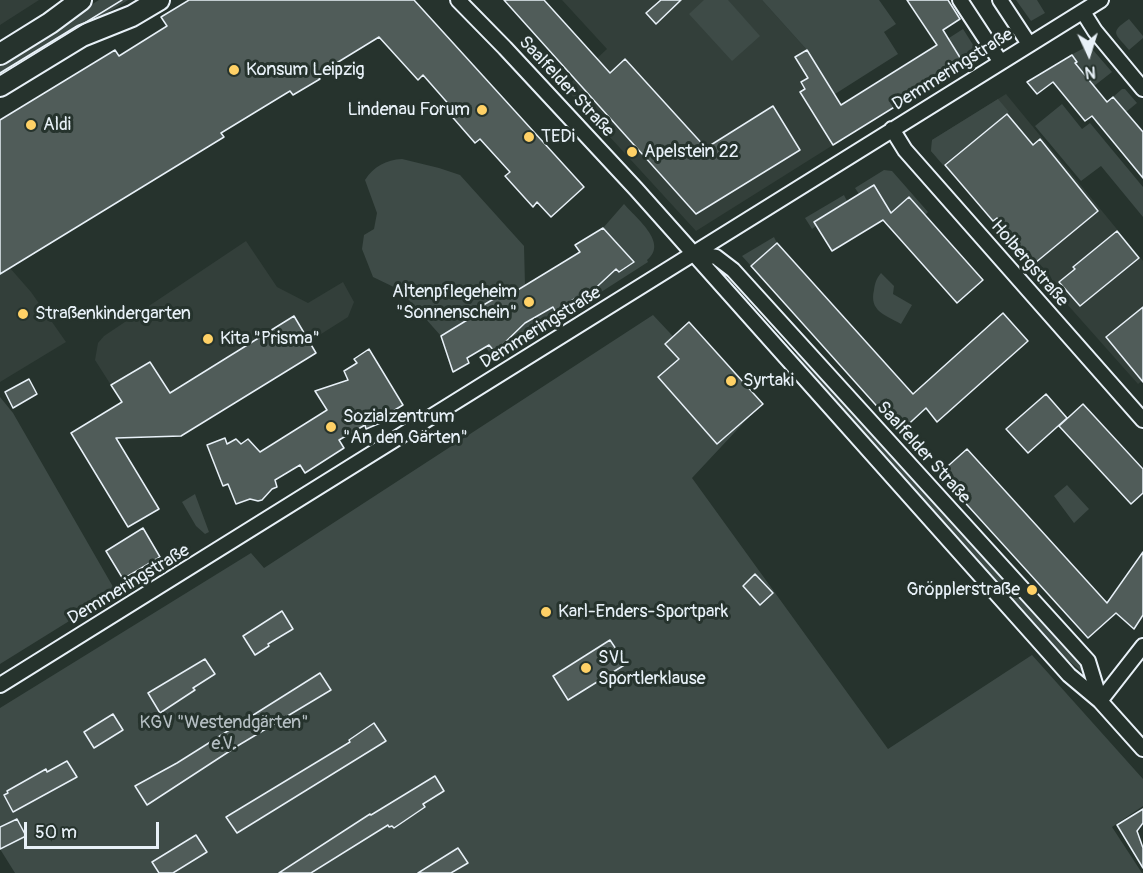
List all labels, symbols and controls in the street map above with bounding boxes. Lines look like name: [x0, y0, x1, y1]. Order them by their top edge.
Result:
street label: Demmeringstraße: [889, 24, 1017, 116]
north arrow: [1059, 24, 1119, 84]
street label: Saalfelder Straße: [514, 32, 618, 142]
place label: Konsum Leipzig: [246, 59, 365, 81]
text: N: [1084, 62, 1096, 82]
marker: Konsum Leipzig: [227, 63, 241, 77]
place label: Lindenau Forum: [347, 99, 470, 121]
marker: Lindenau Forum: [475, 103, 489, 117]
place label: Aldi: [43, 114, 71, 136]
marker: Aldi: [24, 118, 38, 132]
place label: TEDi: [541, 126, 575, 148]
marker: TEDi: [522, 130, 536, 144]
place label: Apelstein 22: [644, 141, 739, 163]
marker: Apelstein 22: [625, 145, 639, 159]
street label: Holbergstraße: [986, 216, 1072, 312]
place label: Altenpflegeheim "Sonnenschein": [392, 281, 517, 324]
street label: Demmeringstraße: [477, 282, 605, 374]
marker: Altenpflegeheim "Sonnenschein": [522, 295, 536, 309]
place label: Straßenkindergarten: [35, 303, 191, 325]
marker: Straßenkindergarten: [16, 307, 30, 321]
place label: Kita "Prisma": [220, 328, 320, 350]
marker: Kita "Prisma": [201, 332, 215, 346]
place label: Syrtaki: [743, 370, 794, 392]
marker: Syrtaki: [724, 374, 738, 388]
street label: Saalfelder Straße: [871, 397, 975, 509]
place label: Sozialzentrum "An den Gärten": [343, 406, 468, 448]
marker: Sozialzentrum "An den Gärten": [324, 420, 338, 434]
street label: Demmeringstraße: [64, 540, 194, 630]
place label: Gröpplerstraße: [906, 579, 1020, 601]
marker: Gröpplerstraße: [1025, 583, 1039, 597]
place label: Karl-Enders-Sportpark: [558, 601, 728, 623]
marker: Karl-Enders-Sportpark: [539, 605, 553, 619]
place label: SVL Sportlerklause: [598, 647, 706, 690]
marker: SVL Sportlerklause: [579, 661, 593, 675]
park label: KGV "Westendgärten" e.V.: [139, 712, 309, 754]
scale bar: [27, 810, 162, 848]
text: 50 m: [35, 821, 77, 844]

